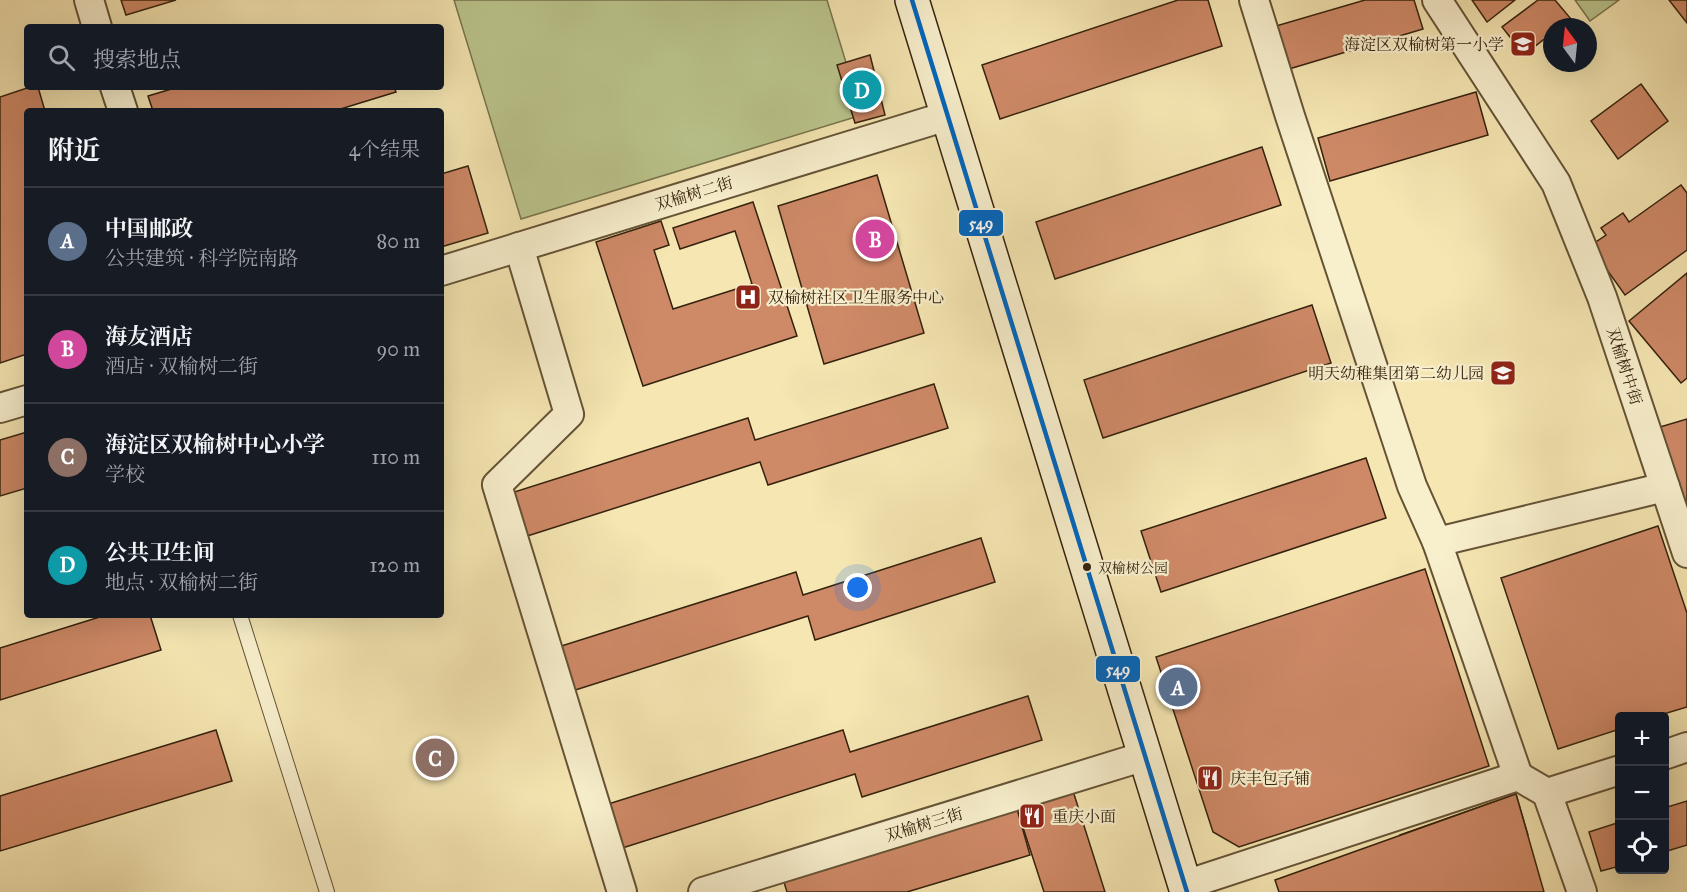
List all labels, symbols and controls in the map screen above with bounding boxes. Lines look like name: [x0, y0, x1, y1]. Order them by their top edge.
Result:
north arrow: [1543, 18, 1597, 72]
search box: [24, 24, 444, 90]
school or university icon: 海淀区双榆树第一小学: [1508, 29, 1538, 59]
place label: 海淀区双榆树第一小学: [1344, 35, 1504, 54]
icon: search: [45, 41, 78, 74]
text: 搜索地点: [93, 46, 181, 73]
pin: D: [842, 68, 882, 112]
text: 附近: [48, 134, 100, 166]
text: 4个结果: [349, 137, 420, 161]
street label: 双榆树二街: [653, 173, 735, 214]
line badge: 549: [958, 209, 1004, 237]
text: 549: [969, 214, 993, 234]
text: 中国邮政: [105, 215, 193, 242]
pin: B: [856, 216, 894, 262]
text: A: [61, 229, 74, 253]
text: 80 m: [377, 229, 420, 253]
text: 公共建筑 · 科学院南路: [105, 246, 298, 270]
hospital icon: 双榆树社区卫生服务中心: [733, 282, 763, 312]
place label: 双榆树社区卫生服务中心: [768, 288, 944, 307]
text: 海友酒店: [105, 323, 193, 350]
street label: 双榆树中街: [1603, 325, 1646, 407]
text: B: [61, 337, 74, 361]
text: 90 m: [377, 337, 420, 361]
text: 酒店 · 双榆树二街: [105, 354, 258, 378]
school or university icon: 明天幼稚集团第二幼儿园: [1488, 358, 1518, 388]
place label: 明天幼稚集团第二幼儿园: [1308, 364, 1484, 383]
text: 海淀区双榆树中心小学: [105, 431, 325, 458]
text: C: [61, 445, 74, 469]
text: 110 m: [372, 445, 420, 469]
text: 学校: [105, 462, 145, 486]
text: 公共卫生间: [105, 539, 215, 566]
text: D: [60, 553, 75, 577]
text: 120 m: [369, 553, 420, 577]
place label: 双榆树公园: [1098, 560, 1168, 577]
marker: 双榆树公园: [1081, 561, 1093, 573]
text: 地点 · 双榆树二街: [105, 570, 258, 594]
your location: [843, 573, 872, 602]
line badge: 549: [1095, 655, 1141, 683]
text: 549: [1106, 660, 1130, 680]
pin: A: [1158, 664, 1198, 710]
map controls: [1615, 712, 1669, 874]
button: +: [1615, 712, 1669, 766]
pin: C: [416, 736, 454, 780]
restaurant icon: 庆丰包子铺: [1195, 763, 1225, 793]
button: −: [1615, 766, 1669, 820]
place label: 庆丰包子铺: [1230, 769, 1310, 788]
restaurant icon: 重庆小面: [1017, 801, 1047, 831]
street label: 双榆树三街: [883, 804, 965, 845]
place label: 重庆小面: [1052, 807, 1116, 826]
button: locate: [1615, 820, 1669, 874]

